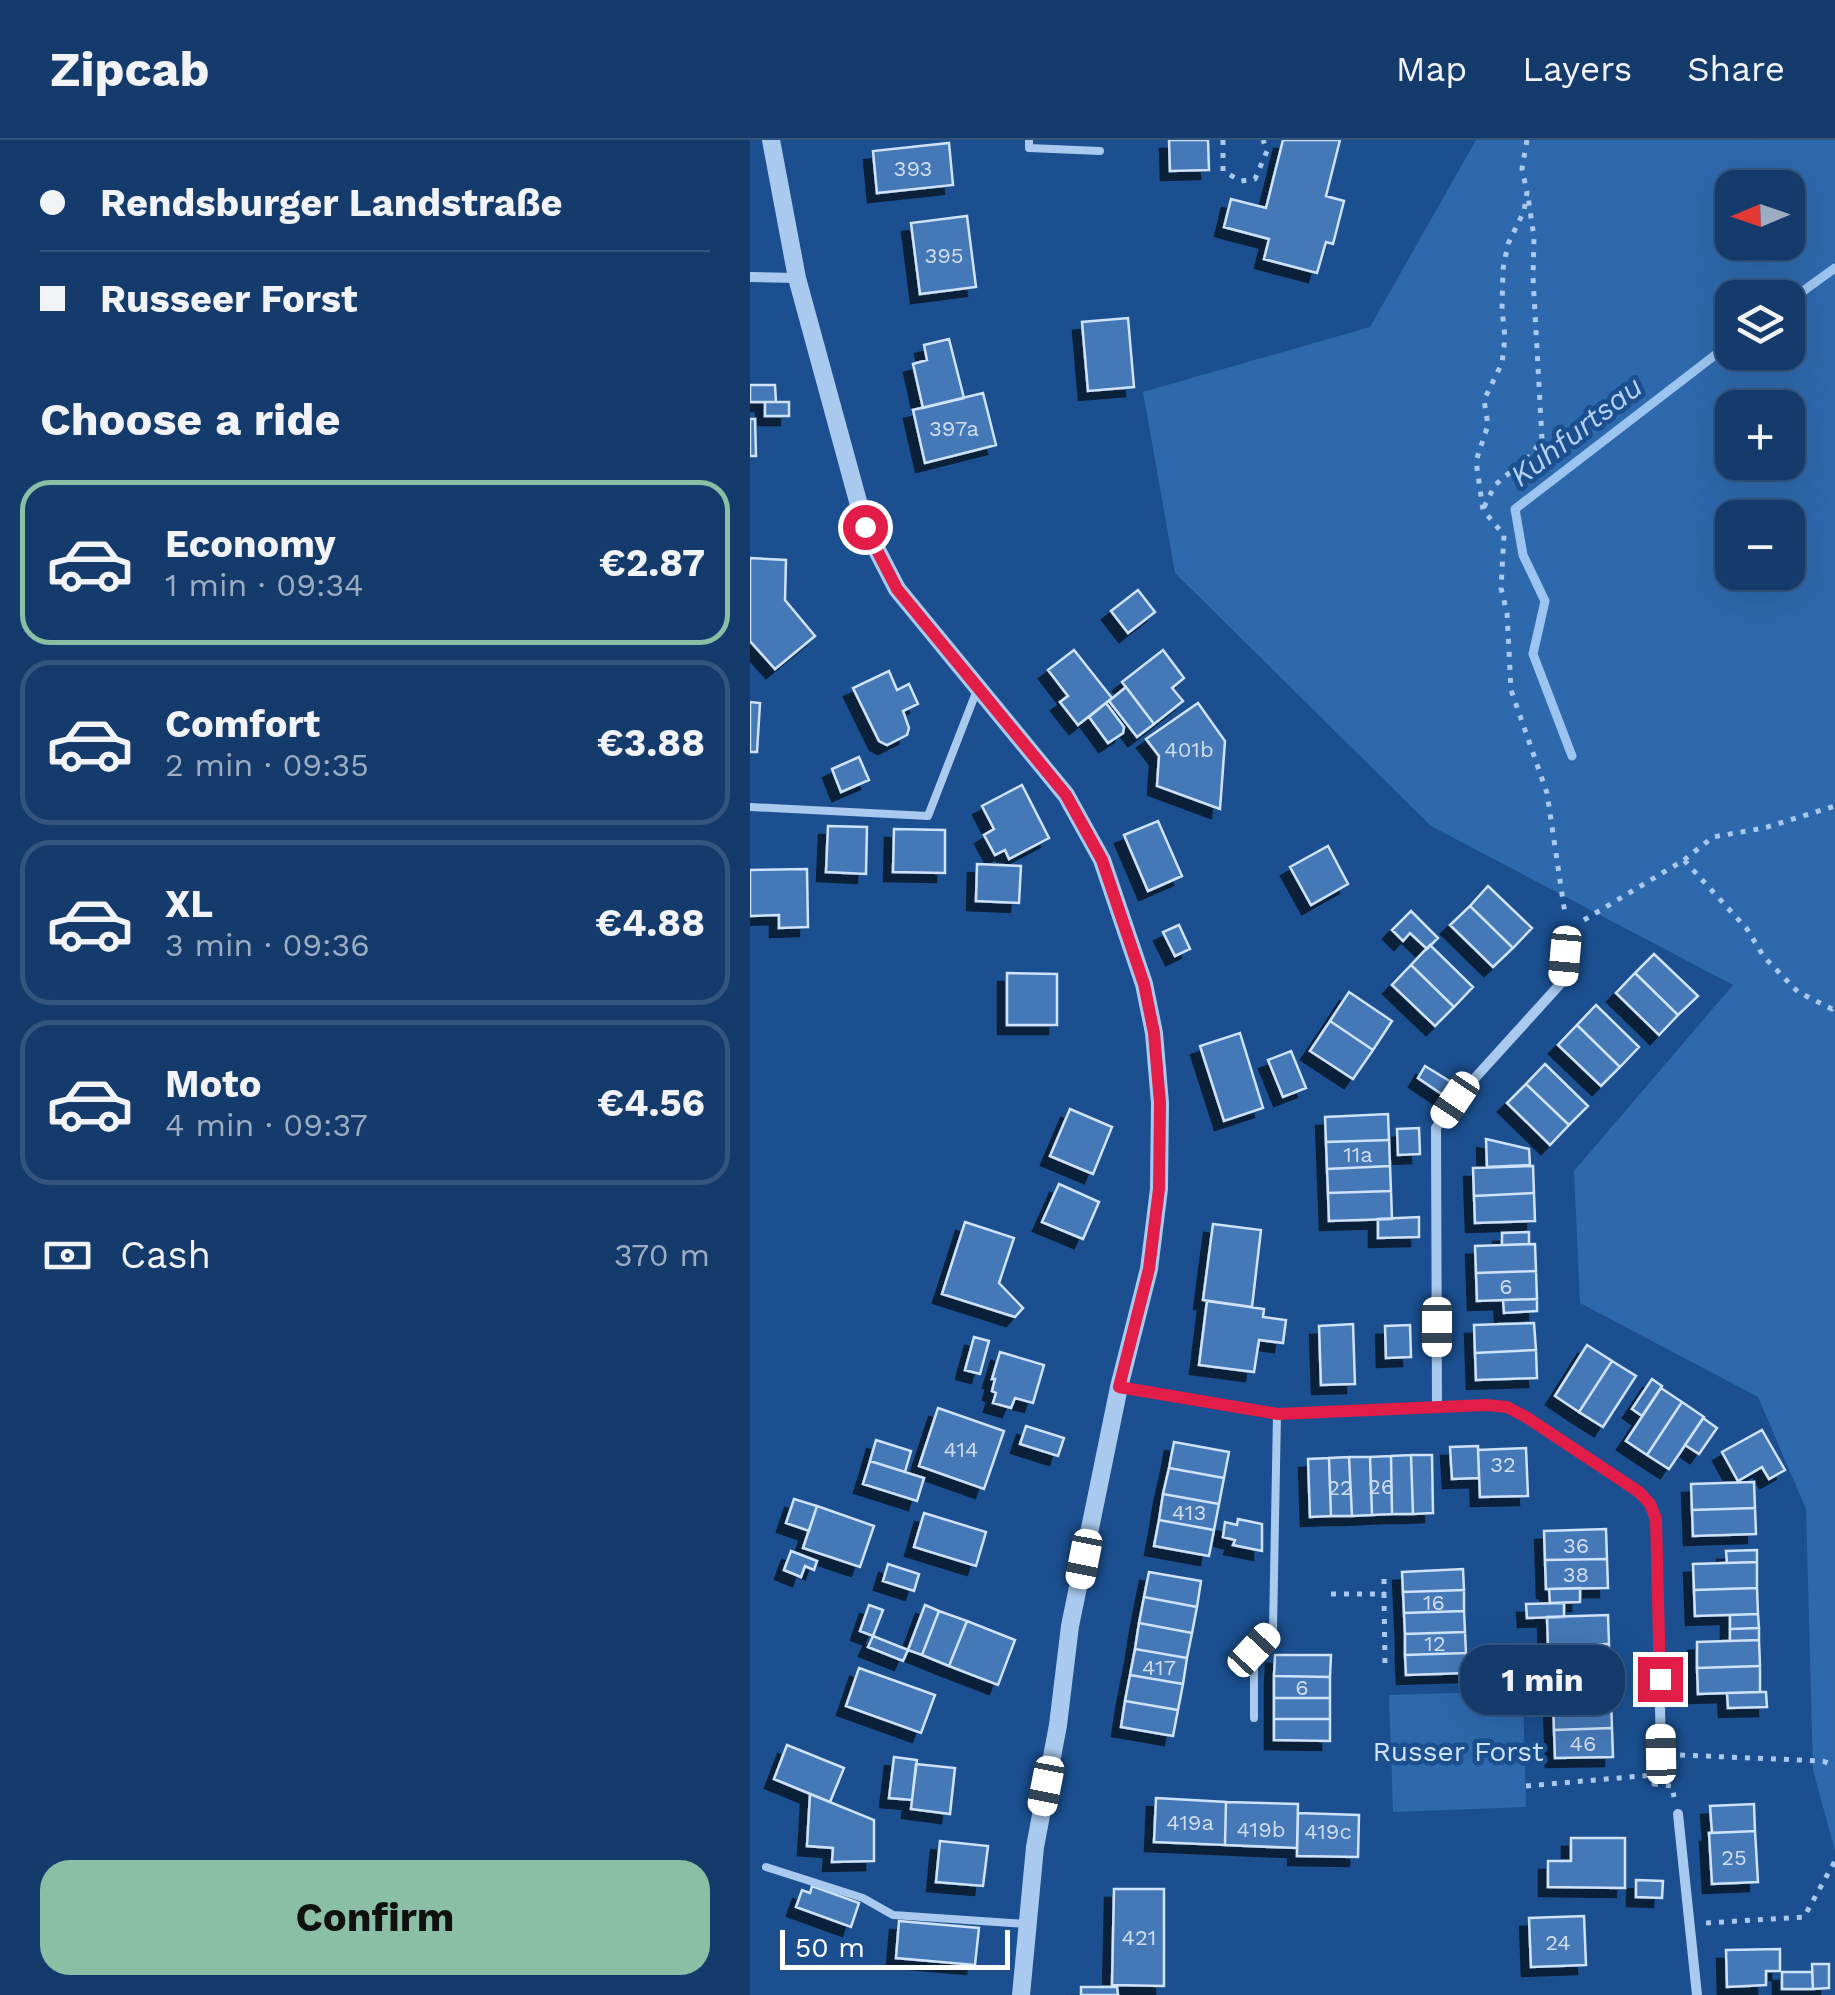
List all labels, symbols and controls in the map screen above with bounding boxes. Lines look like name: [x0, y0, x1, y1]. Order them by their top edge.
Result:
text: Zipcab: [50, 41, 210, 98]
text: Map: [1396, 48, 1467, 90]
text: Layers: [1522, 48, 1632, 90]
text: Share: [1687, 48, 1785, 90]
house number: 393: [894, 156, 932, 181]
north arrow: [1715, 170, 1805, 260]
map controls: [1715, 170, 1805, 590]
text: Rendsburger Landstraße: [100, 181, 563, 225]
house number: 395: [924, 243, 964, 268]
text: Russeer Forst: [100, 277, 358, 321]
button: layers: [1715, 280, 1805, 370]
water label: Kuhfurtsau: [1503, 369, 1649, 493]
button: +: [1715, 390, 1805, 480]
text: Choose a ride: [40, 393, 340, 446]
house number: 397a: [929, 416, 979, 441]
button: −: [1715, 500, 1805, 590]
route start: [843, 505, 888, 550]
icon: car: [45, 518, 135, 608]
text: Economy: [165, 522, 336, 566]
text: €2.87: [599, 541, 705, 585]
text: 1 min · 09:34: [165, 566, 364, 604]
icon: car: [45, 698, 135, 788]
text: Comfort: [165, 702, 320, 746]
text: €3.88: [597, 721, 705, 765]
house number: 401b: [1164, 737, 1214, 762]
text: 2 min · 09:35: [165, 746, 369, 784]
icon: car: [45, 878, 135, 968]
text: XL: [165, 882, 213, 926]
text: €4.88: [595, 901, 705, 945]
car: [1547, 925, 1583, 987]
text: 3 min · 09:36: [165, 926, 370, 964]
icon: car: [45, 1058, 135, 1148]
text: Moto: [165, 1062, 261, 1106]
car: [1426, 1067, 1484, 1133]
text: €4.56: [597, 1081, 705, 1125]
text: 4 min · 09:37: [165, 1106, 368, 1144]
house number: 11a: [1343, 1142, 1373, 1167]
icon: cash: [40, 1228, 95, 1283]
text: Cash: [120, 1233, 211, 1277]
text: 370 m: [614, 1236, 710, 1274]
house number: 6: [1499, 1274, 1513, 1299]
car: [1422, 1297, 1452, 1357]
house number: 414: [943, 1437, 979, 1462]
house number: 32: [1490, 1452, 1516, 1477]
house number: 26: [1368, 1474, 1394, 1499]
house number: 22: [1327, 1475, 1353, 1500]
house number: 413: [1172, 1500, 1206, 1525]
car: [1064, 1527, 1104, 1591]
house number: 36: [1563, 1533, 1589, 1558]
house number: 38: [1563, 1562, 1589, 1587]
house number: 16: [1423, 1590, 1445, 1615]
car: [1223, 1618, 1285, 1682]
house number: 12: [1424, 1631, 1446, 1656]
callout: 1 min: [1460, 1644, 1625, 1714]
house number: 417: [1142, 1655, 1176, 1680]
route end: [1638, 1657, 1683, 1702]
text: 1 min: [1501, 1661, 1584, 1699]
house number: 6: [1295, 1675, 1309, 1700]
car: [1645, 1724, 1677, 1784]
house number: 46: [1570, 1731, 1596, 1756]
park label: Russer Forst: [1372, 1735, 1544, 1768]
car: [1026, 1754, 1066, 1818]
house number: 419a: [1166, 1810, 1214, 1835]
house number: 419b: [1236, 1817, 1286, 1842]
house number: 419c: [1304, 1819, 1352, 1844]
house number: 25: [1721, 1845, 1747, 1870]
button: Confirm: [40, 1860, 710, 1975]
scale bar: [780, 1925, 1010, 1970]
house number: 421: [1122, 1925, 1156, 1950]
house number: 24: [1545, 1930, 1571, 1955]
text: 50 m: [795, 1931, 865, 1964]

